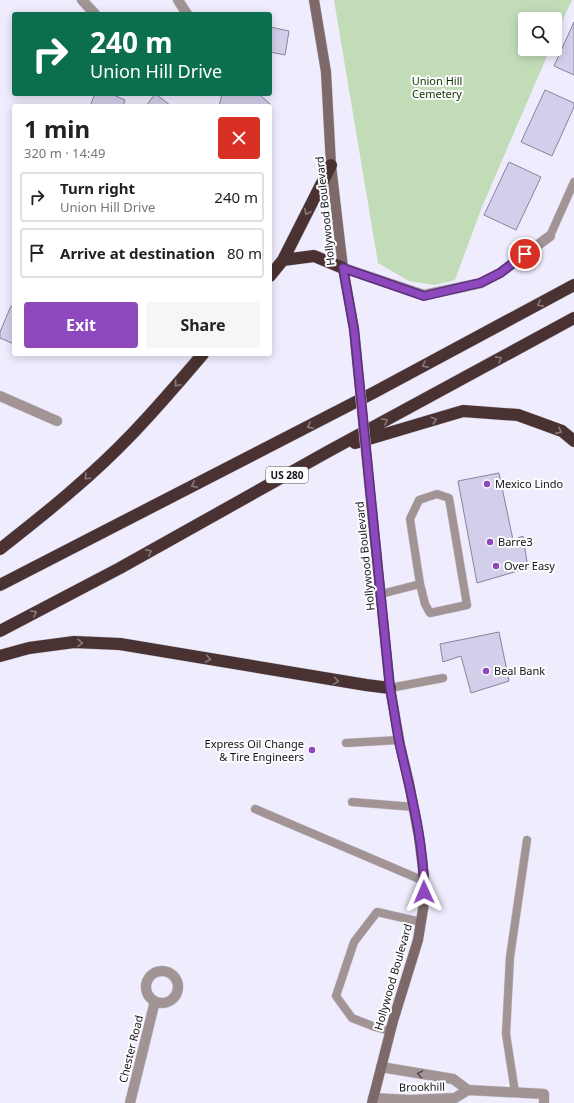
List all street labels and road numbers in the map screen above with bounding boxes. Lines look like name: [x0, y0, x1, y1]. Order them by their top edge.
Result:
street label: Hollywood Boulevard: [311, 156, 338, 267]
road number: US 280: [266, 467, 308, 483]
street label: Hollywood Boulevard: [351, 501, 378, 612]
street label: Hollywood Boulevard: [370, 922, 415, 1032]
street label: Chester Road: [115, 1013, 146, 1084]
street label: Brookhill: [399, 1079, 445, 1094]

